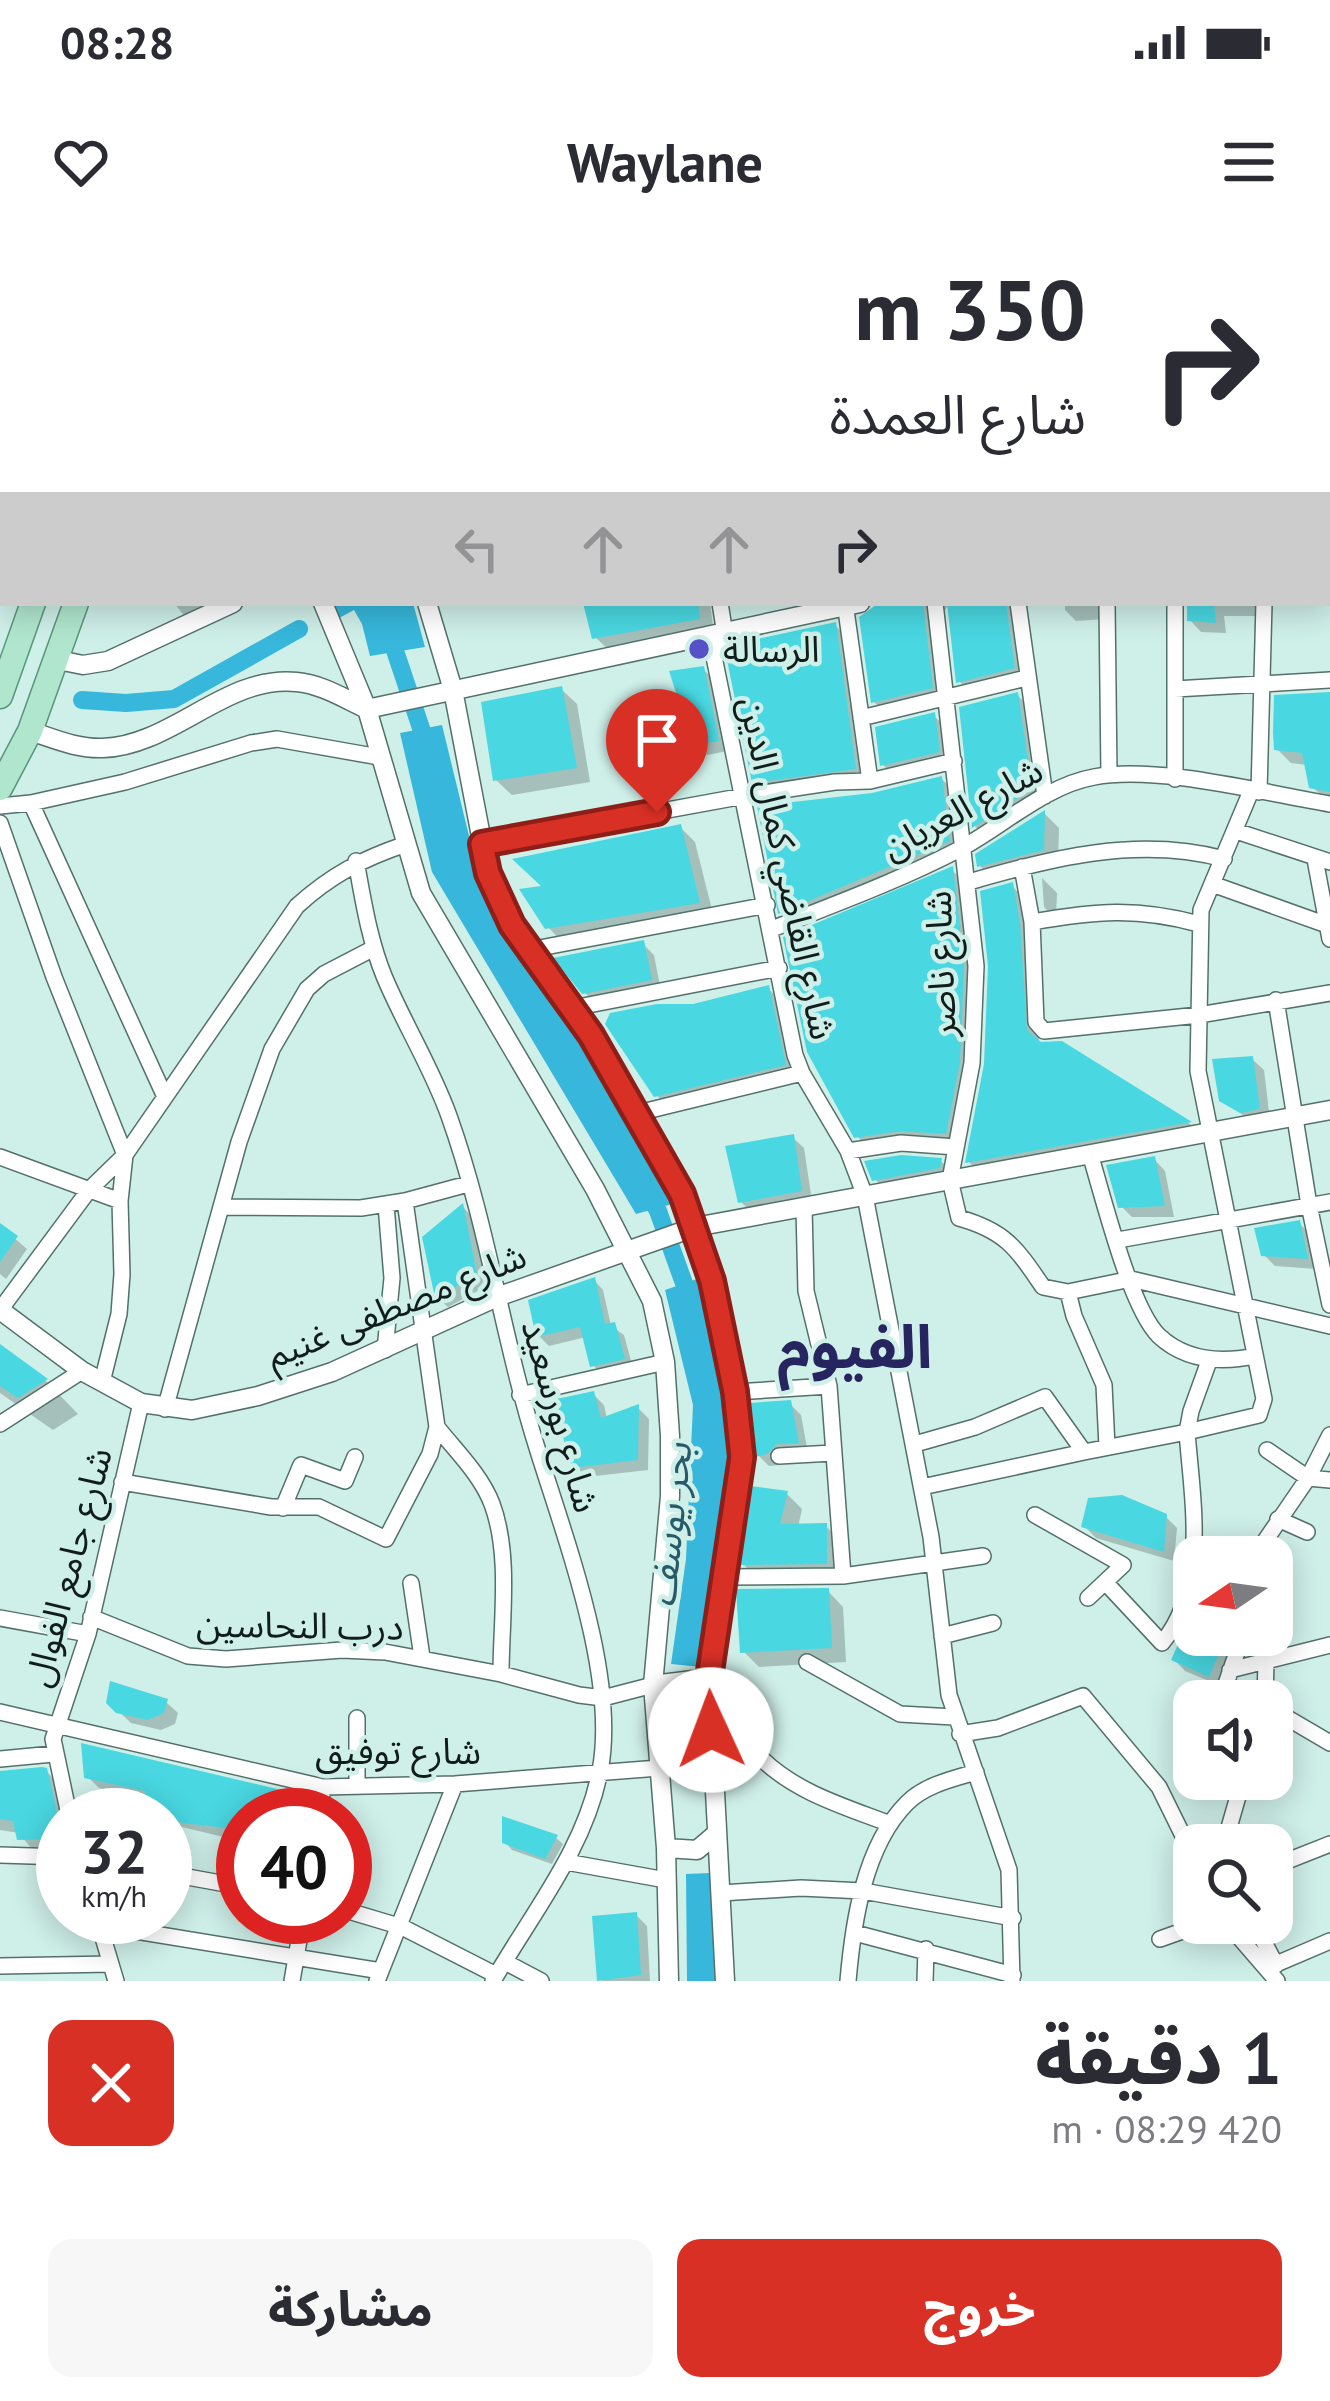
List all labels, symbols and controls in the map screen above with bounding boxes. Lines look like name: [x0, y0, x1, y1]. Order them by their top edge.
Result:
text: 08:28: [60, 13, 174, 71]
text: Waylane: [567, 127, 763, 197]
icon: heart: [48, 129, 114, 195]
icon: menu: [1216, 129, 1282, 195]
text: 350 m: [854, 254, 1086, 363]
icon: right: [1128, 288, 1284, 444]
text: شارع العمدة: [830, 379, 1086, 449]
icon: left: [444, 516, 510, 582]
icon: ahead: [570, 516, 636, 582]
icon: ahead: [696, 516, 762, 582]
icon: right: [822, 516, 888, 582]
place label: الرسالة: [723, 625, 820, 672]
marker: الرسالة: [686, 636, 712, 662]
pin: [606, 689, 708, 812]
street label: شارع القاضي كمال الدين: [724, 692, 848, 1045]
icon: arrive: [624, 707, 690, 773]
street label: شارع العريان: [873, 746, 1052, 873]
street label: شارع ناصر: [913, 890, 970, 1039]
street label: شارع مصطفى غنيم: [259, 1231, 535, 1383]
district label: الفيوم: [778, 1307, 932, 1392]
street label: شارع بورسعيد: [508, 1314, 611, 1519]
water label: بحر يوسف: [635, 1440, 703, 1609]
street label: شارع جامع الفوال: [13, 1442, 126, 1693]
north arrow: [1173, 1536, 1293, 1656]
map controls: [1173, 1536, 1293, 1944]
street label: درب النحاسين: [196, 1599, 404, 1650]
position arrow: [648, 1667, 774, 1793]
button: sound: [1173, 1680, 1293, 1800]
street label: شارع توفيق: [315, 1727, 481, 1778]
speed limit sign: 40: [216, 1788, 372, 1944]
text: 32: [80, 1812, 148, 1890]
button: search: [1173, 1824, 1293, 1944]
text: km/h: [81, 1876, 147, 1915]
text: 1 دقيقة: [1035, 2011, 1282, 2104]
button: close: [48, 2020, 174, 2146]
text: 420 m · 08:29: [1051, 2103, 1282, 2154]
button: مشاركة: [48, 2239, 653, 2377]
button: خروج: [677, 2239, 1282, 2377]

